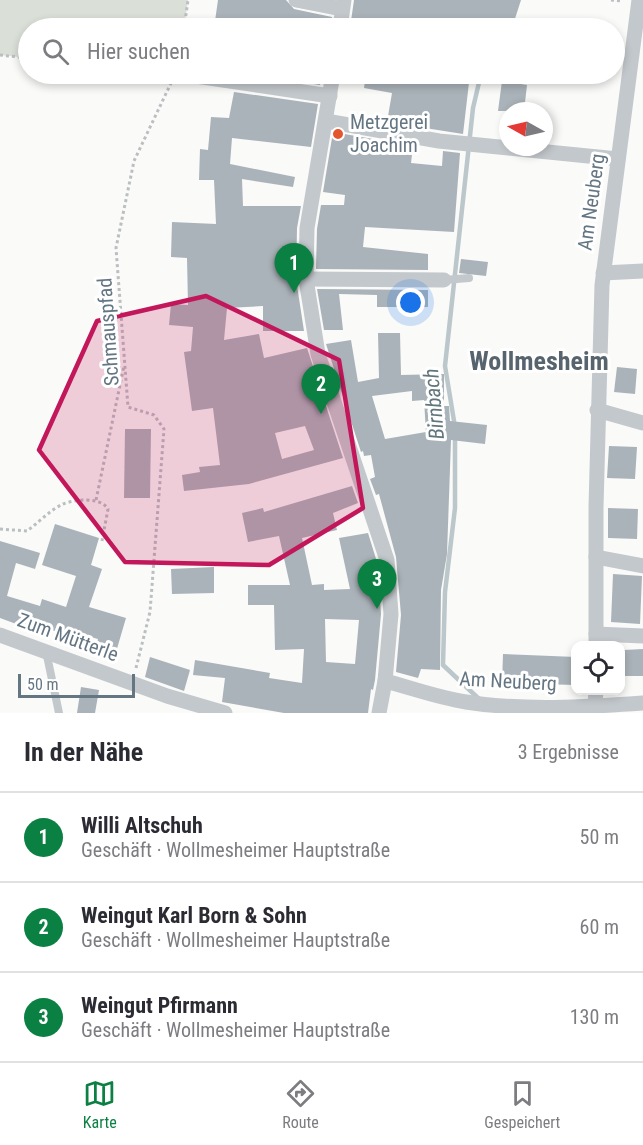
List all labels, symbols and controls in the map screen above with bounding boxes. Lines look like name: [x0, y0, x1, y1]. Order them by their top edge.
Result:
search box: [18, 18, 625, 84]
icon: search: [39, 35, 72, 68]
text: Hier suchen: [87, 39, 190, 64]
north arrow: [499, 102, 553, 156]
place label: Metzgerei Joachim: [350, 110, 428, 157]
marker: Metzgerei Joachim: [331, 127, 345, 141]
street label: Am Neuberg: [572, 152, 610, 252]
pin: 1: [274, 244, 314, 293]
street label: Schmauspfad: [92, 277, 124, 387]
your location: [396, 288, 425, 317]
district label: Wollmesheim: [469, 346, 609, 376]
pin: 2: [302, 364, 340, 414]
water label: Birnbach: [419, 368, 449, 440]
pin: 3: [358, 560, 397, 609]
street label: Zum Mütterle: [14, 608, 122, 666]
map controls: [571, 641, 625, 695]
button: locate: [571, 641, 625, 695]
street label: Am Neuberg: [459, 666, 557, 696]
scale bar: [18, 671, 135, 698]
text: 50 m: [27, 675, 59, 694]
text: In der Nähe: [24, 737, 143, 767]
text: 3 Ergebnisse: [518, 740, 619, 764]
text: Willi Altschuh: [81, 813, 203, 838]
text: 1: [38, 825, 49, 849]
text: 50 m: [580, 825, 619, 849]
text: Geschäft · Wollmesheimer Hauptstraße: [81, 838, 390, 862]
text: Weingut Karl Born & Sohn: [81, 903, 307, 928]
text: 2: [38, 915, 49, 939]
text: 60 m: [580, 915, 619, 939]
text: Geschäft · Wollmesheimer Hauptstraße: [81, 928, 390, 952]
text: Weingut Pfirmann: [81, 993, 238, 1018]
text: 3: [38, 1005, 49, 1029]
text: 130 m: [570, 1005, 619, 1029]
text: Geschäft · Wollmesheimer Hauptstraße: [81, 1018, 390, 1042]
tab: Karte: [83, 1077, 117, 1132]
tab: Route: [282, 1077, 319, 1132]
tab: Gespeichert: [484, 1077, 560, 1132]

